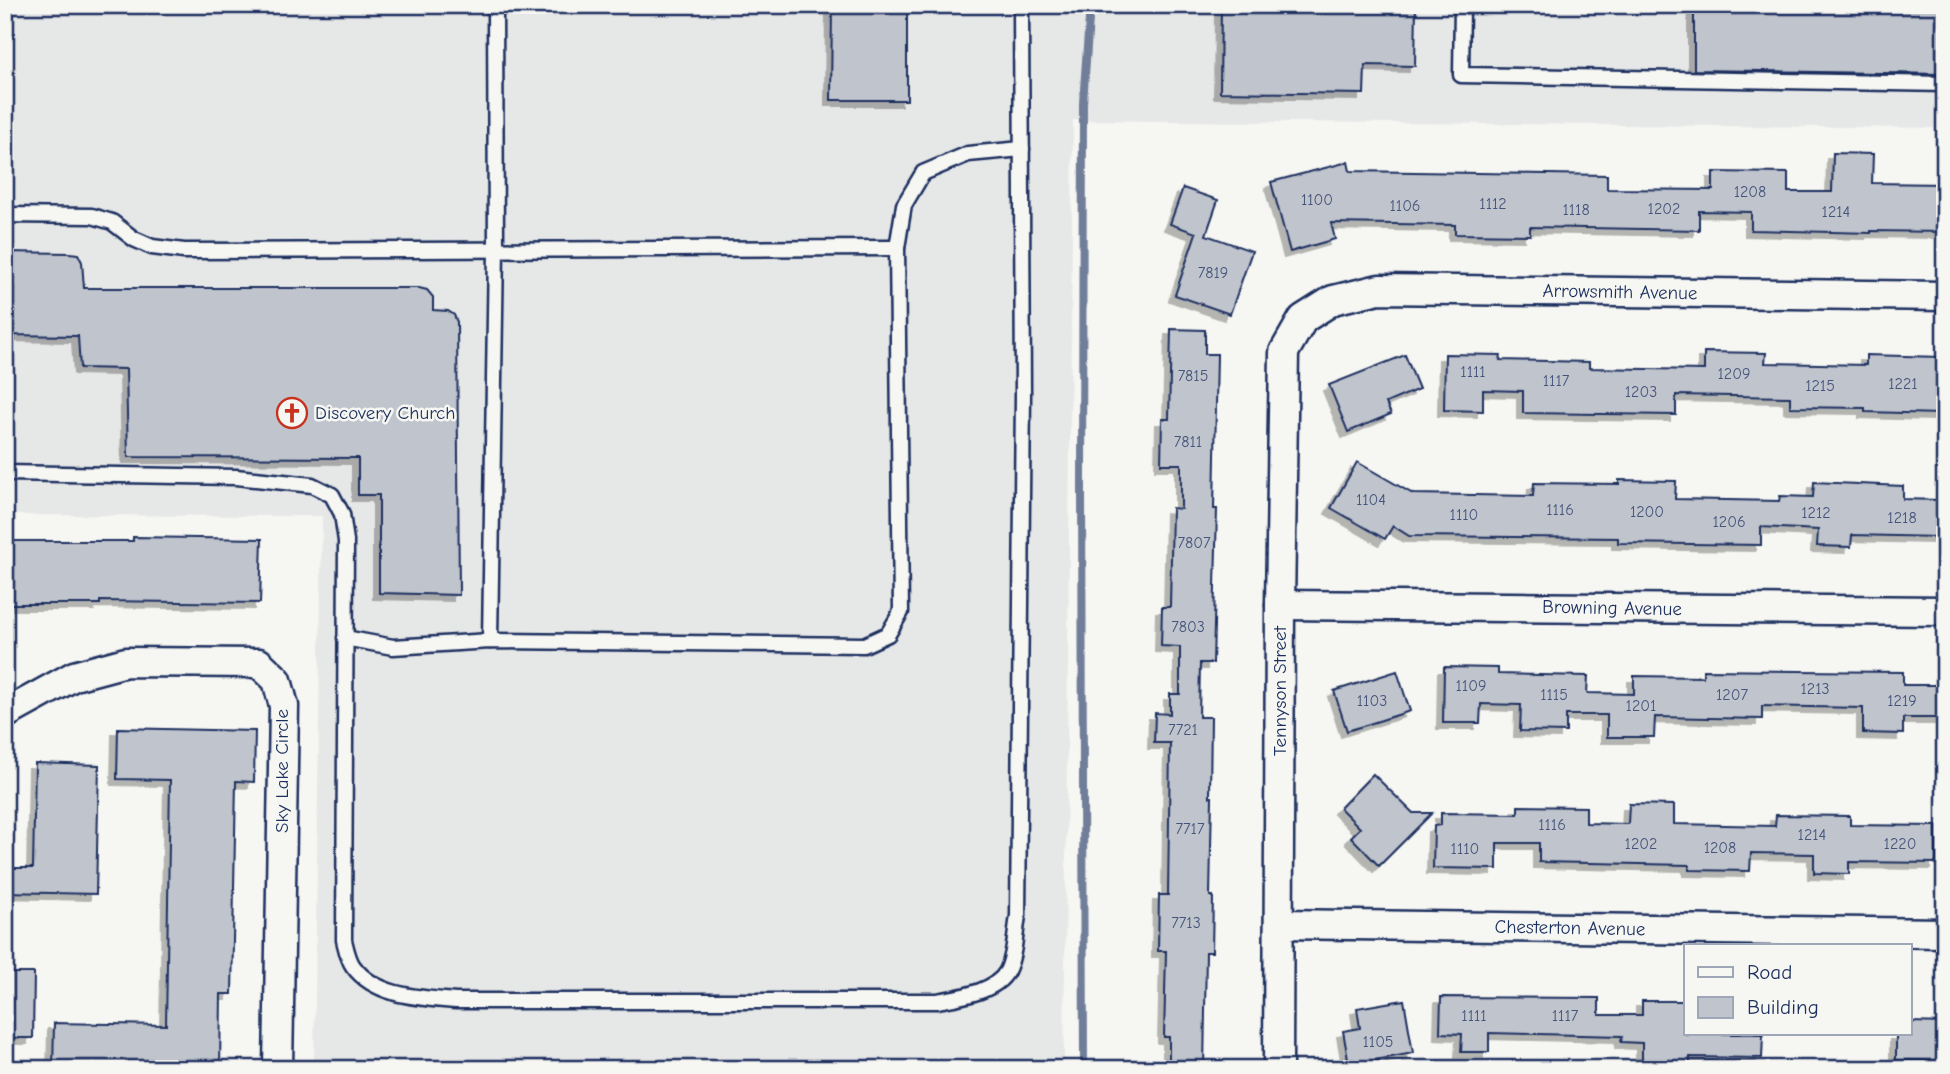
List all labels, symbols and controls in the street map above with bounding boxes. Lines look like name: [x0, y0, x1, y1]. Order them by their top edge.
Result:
house number: 1208: [1734, 183, 1766, 201]
house number: 1100: [1301, 191, 1333, 209]
house number: 1112: [1479, 195, 1507, 213]
house number: 1106: [1389, 197, 1421, 215]
house number: 1202: [1648, 200, 1680, 218]
house number: 1118: [1562, 201, 1590, 219]
house number: 1214: [1822, 203, 1850, 221]
house number: 7819: [1198, 264, 1228, 282]
street label: Arrowsmith Avenue: [1542, 280, 1698, 304]
house number: 1111: [1460, 363, 1486, 381]
house number: 1209: [1718, 365, 1750, 383]
house number: 7815: [1178, 367, 1208, 385]
house number: 1117: [1543, 372, 1570, 390]
house number: 1221: [1888, 375, 1918, 393]
house number: 1215: [1805, 377, 1835, 395]
house number: 1203: [1625, 383, 1657, 401]
church icon: Discovery Church: [275, 396, 309, 430]
place label: Discovery Church: [315, 402, 455, 424]
house number: 7811: [1174, 433, 1202, 451]
house number: 1104: [1356, 491, 1386, 509]
house number: 1116: [1546, 501, 1574, 519]
house number: 1200: [1630, 503, 1664, 521]
house number: 1212: [1801, 504, 1831, 522]
house number: 1110: [1450, 506, 1478, 524]
house number: 1218: [1887, 509, 1917, 527]
house number: 1206: [1712, 513, 1746, 531]
house number: 7807: [1177, 534, 1211, 552]
street label: Browning Avenue: [1542, 596, 1682, 620]
house number: 7803: [1171, 618, 1205, 636]
street label: Tennyson Street: [1269, 626, 1291, 756]
house number: 1109: [1456, 677, 1486, 695]
house number: 1213: [1800, 680, 1830, 698]
house number: 1115: [1540, 686, 1568, 704]
house number: 1207: [1716, 686, 1748, 704]
house number: 1103: [1357, 692, 1387, 710]
house number: 1219: [1887, 692, 1917, 710]
house number: 1201: [1626, 697, 1656, 715]
street label: Sky Lake Circle: [271, 709, 293, 833]
house number: 7721: [1168, 721, 1198, 739]
house number: 1116: [1538, 816, 1566, 834]
house number: 7717: [1175, 820, 1205, 838]
house number: 1214: [1798, 826, 1826, 844]
house number: 1202: [1625, 835, 1657, 853]
house number: 1220: [1884, 835, 1916, 853]
house number: 1208: [1704, 839, 1736, 857]
house number: 1110: [1451, 840, 1479, 858]
house number: 7713: [1171, 914, 1201, 932]
street label: Chesterton Avenue: [1494, 916, 1646, 940]
legend: [1684, 944, 1912, 1036]
text: Road: [1747, 960, 1792, 984]
text: Building: [1747, 995, 1819, 1019]
house number: 1111: [1461, 1007, 1487, 1025]
house number: 1117: [1552, 1007, 1579, 1025]
house number: 1105: [1362, 1033, 1394, 1051]

